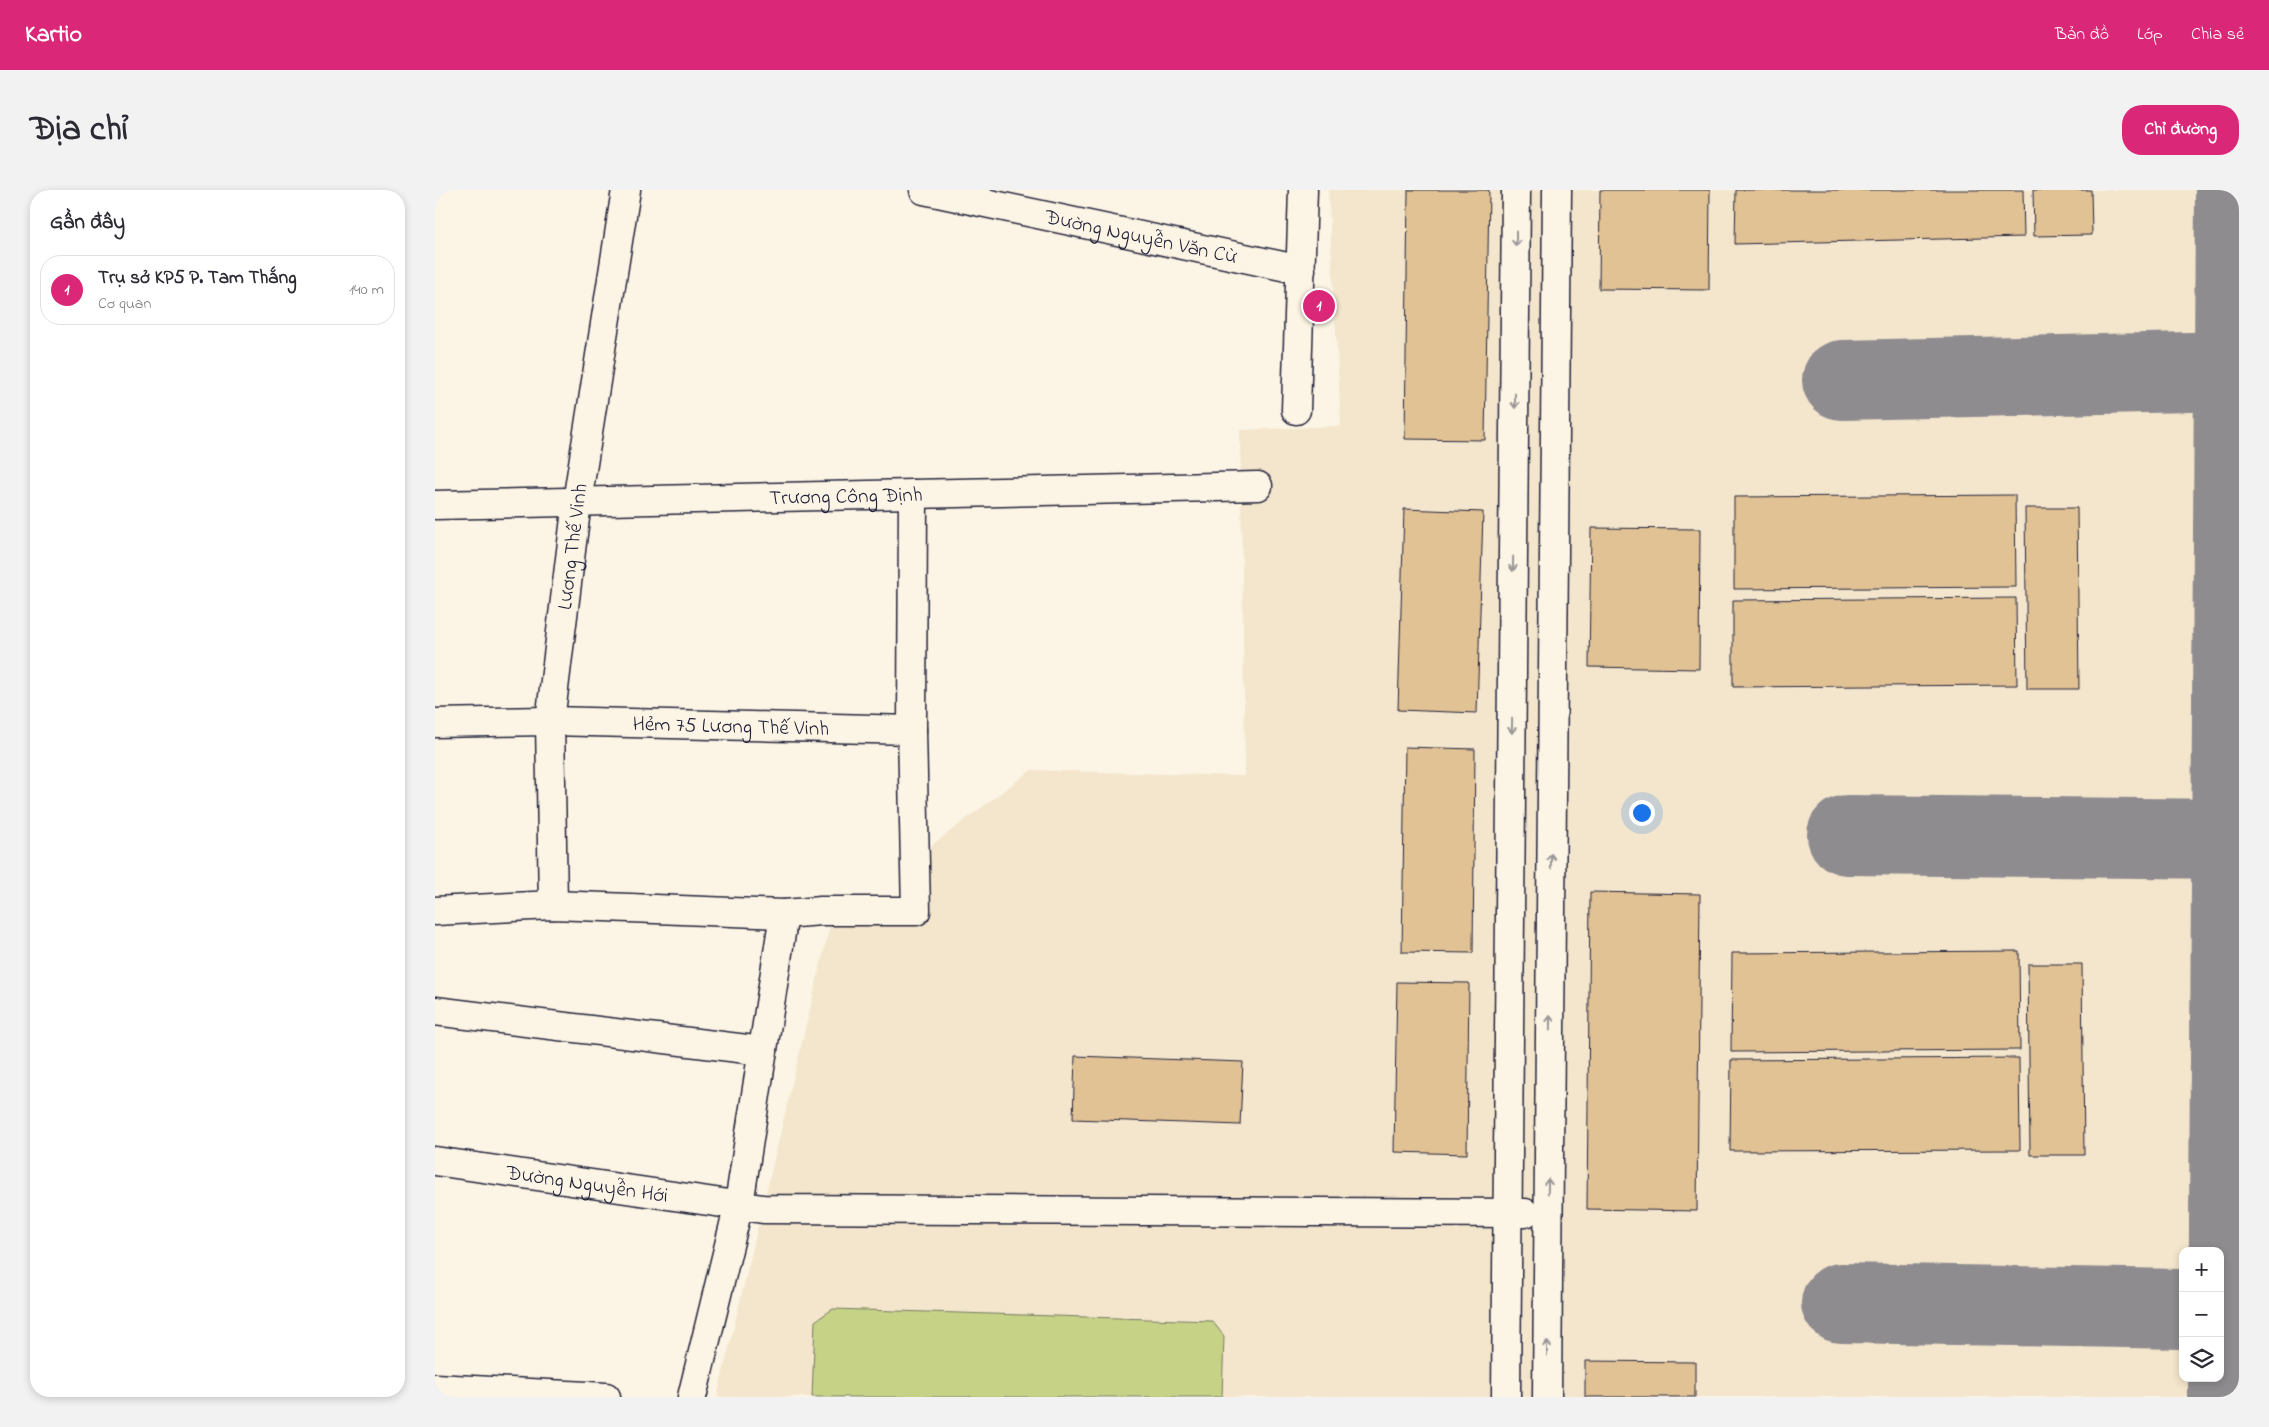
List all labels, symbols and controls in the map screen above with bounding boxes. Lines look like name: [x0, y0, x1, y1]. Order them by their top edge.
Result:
text: Kartio: [25, 18, 82, 53]
text: Bản đồ: [2055, 22, 2109, 48]
text: Lớp: [2137, 22, 2163, 48]
text: Chia sẻ: [2191, 22, 2244, 48]
text: Địa chỉ: [30, 105, 128, 156]
button: Chỉ đường: [2122, 105, 2239, 155]
street label: Đường Nguyễn Văn Cừ: [1041, 203, 1240, 273]
text: Gần đây: [50, 208, 125, 238]
one-way arrow: [1511, 230, 1521, 246]
text: Trụ sở KP5 P. Tam Thắng: [98, 265, 297, 292]
text: 1: [64, 278, 70, 302]
text: 140 m: [349, 278, 384, 302]
pin: 1: [1303, 287, 1335, 325]
text: Cơ quan: [98, 292, 151, 316]
one-way arrow: [1510, 392, 1520, 409]
street label: Lương Thế Vinh: [551, 481, 597, 612]
street label: Trương Công Định: [769, 481, 923, 515]
one-way arrow: [1508, 555, 1518, 571]
street label: Hẻm 75 Lương Thế Vinh: [632, 710, 830, 745]
one-way arrow: [1507, 718, 1517, 734]
your location: [1629, 800, 1655, 826]
one-way arrow: [1546, 853, 1556, 870]
one-way arrow: [1545, 1016, 1554, 1032]
street label: Đường Nguyễn Hới: [503, 1158, 670, 1212]
one-way arrow: [1543, 1178, 1553, 1194]
map controls: [2179, 1247, 2224, 1382]
button: +: [2179, 1247, 2224, 1292]
button: −: [2179, 1292, 2224, 1337]
button: layers: [2179, 1337, 2224, 1382]
one-way arrow: [1542, 1341, 1552, 1357]

